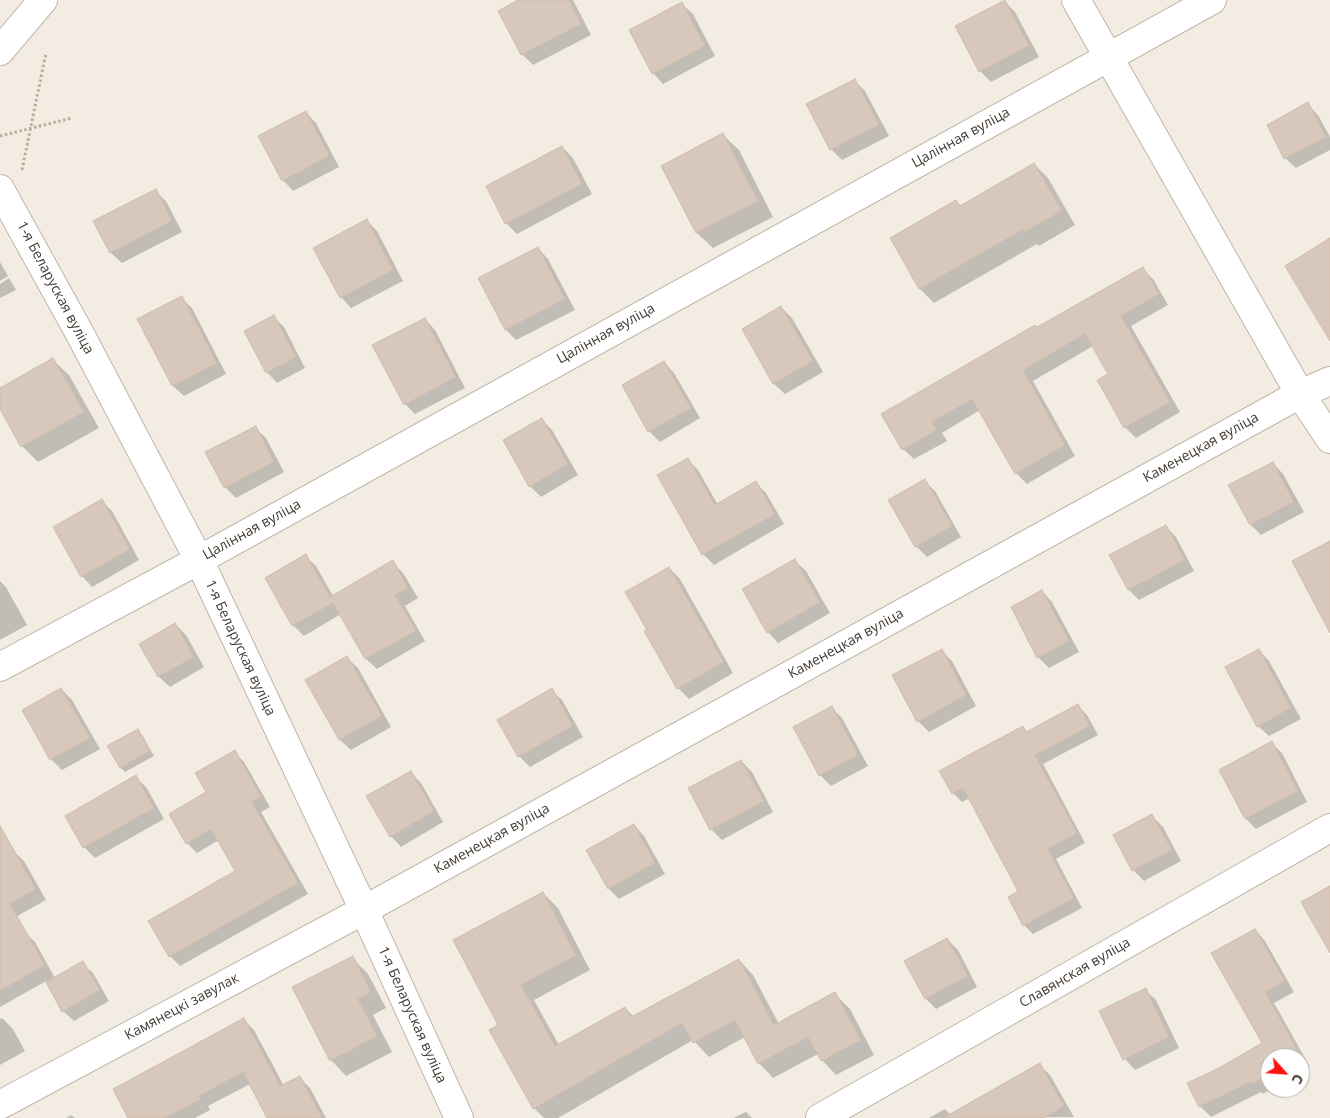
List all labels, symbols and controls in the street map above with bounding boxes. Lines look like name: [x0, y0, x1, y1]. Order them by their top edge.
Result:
street label: Цалінная вуліца: [909, 104, 1013, 172]
street label: 1-я Беларуская вуліца: [13, 219, 97, 357]
street label: Цалінная вуліца: [554, 300, 658, 368]
street label: Каменецкая вуліца: [1140, 409, 1262, 487]
street label: Цалінная вуліца: [200, 496, 304, 564]
street label: 1-я Беларуская вуліца: [201, 577, 279, 719]
street label: Каменецкая вуліца: [785, 605, 907, 683]
street label: Каменецкая вуліца: [431, 800, 553, 878]
street label: Славянская вуліца: [1016, 934, 1134, 1012]
street label: 1-я Беларуская вуліца: [374, 944, 450, 1086]
street label: Камянецкі завулак: [122, 970, 242, 1044]
north arrow: [1260, 1048, 1310, 1098]
text: С: [1288, 1071, 1309, 1088]

